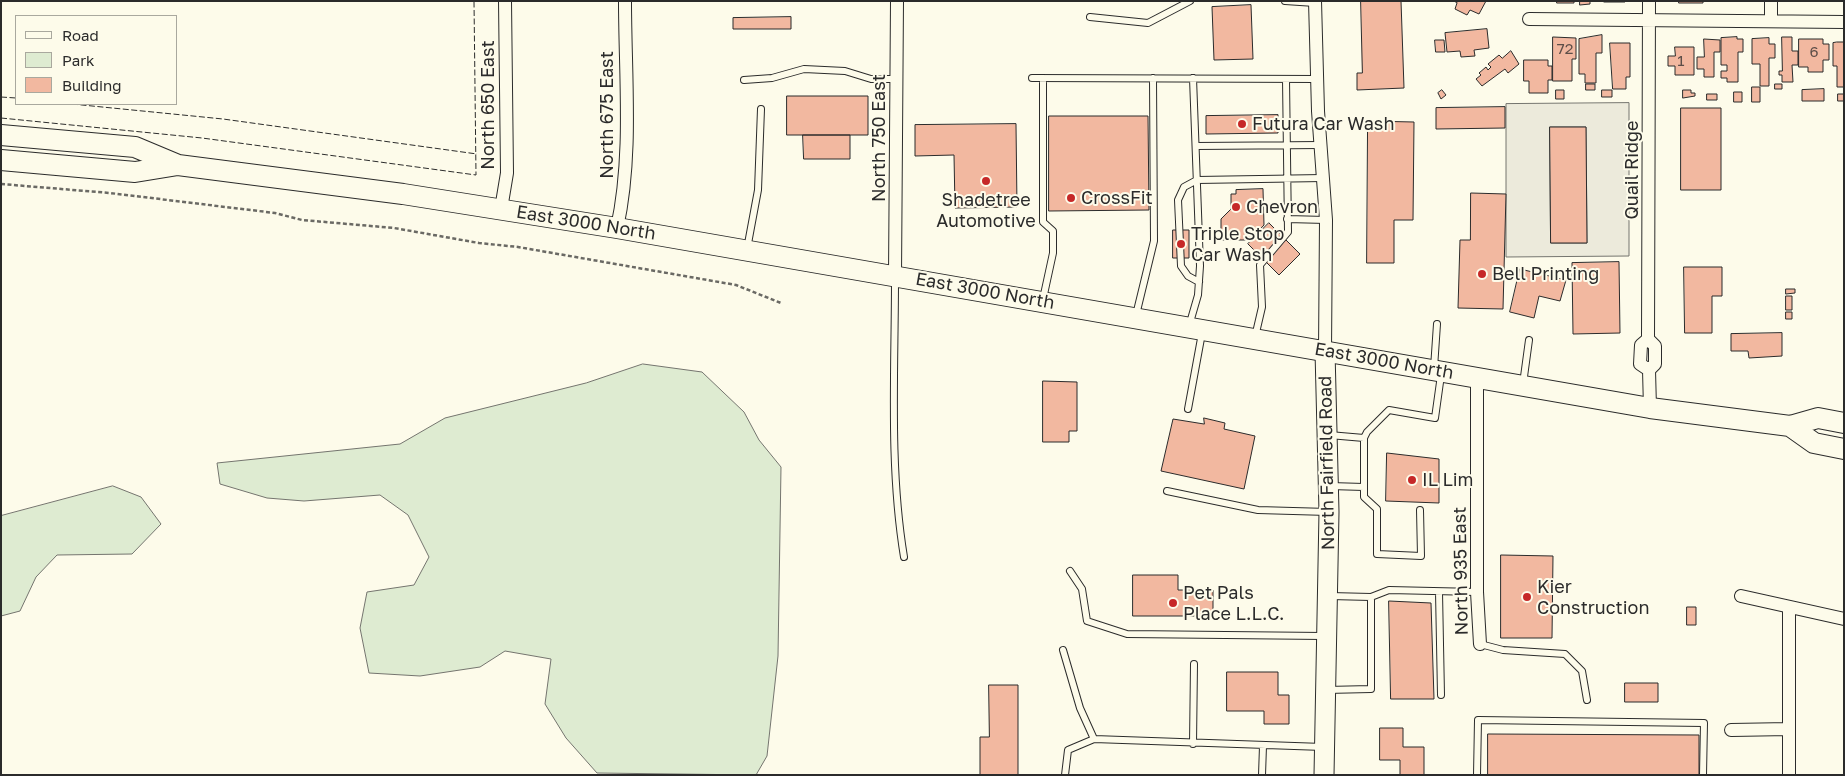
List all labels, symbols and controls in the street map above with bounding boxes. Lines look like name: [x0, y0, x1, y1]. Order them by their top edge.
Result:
legend: [15, 15, 178, 105]
text: Road: [62, 26, 99, 44]
street label: North 650 East: [477, 40, 499, 170]
house number: 72: [1557, 40, 1573, 58]
house number: 6: [1809, 43, 1819, 61]
text: Park: [62, 51, 94, 69]
street label: North 675 East: [596, 51, 618, 179]
house number: 1: [1677, 52, 1685, 70]
street label: North 750 East: [868, 74, 890, 202]
text: Building: [62, 76, 122, 94]
place label: Futura Car Wash: [1252, 113, 1394, 135]
marker: Futura Car Wash: [1236, 118, 1248, 130]
street label: Quail Ridge: [1621, 120, 1643, 220]
marker: Shadetree Automotive: [980, 175, 992, 187]
place label: CrossFit: [1081, 187, 1153, 209]
place label: Shadetree Automotive: [936, 189, 1036, 232]
marker: CrossFit: [1065, 192, 1077, 204]
place label: Chevron: [1246, 196, 1318, 218]
street label: East 3000 North: [515, 201, 657, 245]
marker: Chevron: [1230, 201, 1242, 213]
place label: Triple Stop Car Wash: [1191, 223, 1284, 266]
marker: Triple Stop Car Wash: [1175, 238, 1187, 250]
place label: Bell Printing: [1492, 263, 1599, 285]
street label: East 3000 North: [914, 268, 1056, 314]
marker: Bell Printing: [1476, 268, 1488, 280]
street label: East 3000 North: [1313, 338, 1455, 384]
street label: North Fairfield Road: [1315, 376, 1339, 550]
place label: IL Lim: [1422, 469, 1473, 491]
marker: IL Lim: [1406, 474, 1418, 486]
street label: North 935 East: [1449, 506, 1473, 636]
place label: Kier Construction: [1537, 576, 1649, 618]
place label: Pet Pals Place L.L.C.: [1183, 582, 1284, 624]
marker: Kier Construction: [1521, 591, 1533, 603]
marker: Pet Pals Place L.L.C.: [1167, 597, 1179, 609]

